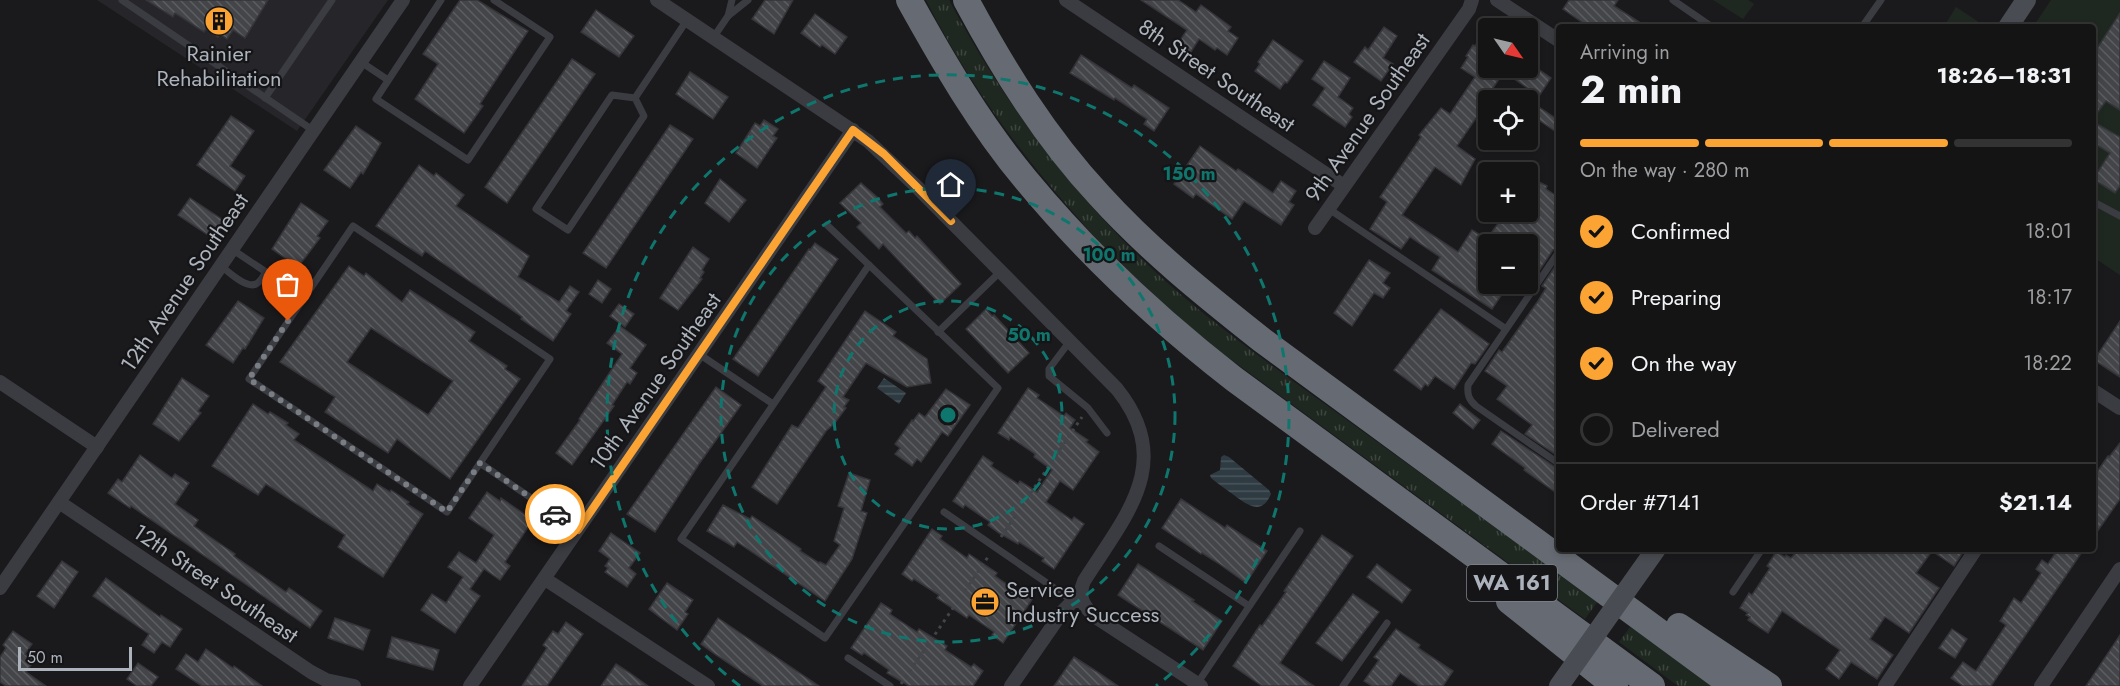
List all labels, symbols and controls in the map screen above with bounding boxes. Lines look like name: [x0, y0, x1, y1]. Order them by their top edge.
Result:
building icon: Rainier Rehabilitation: [203, 5, 235, 37]
street label: 8th Street Southeast: [1132, 11, 1302, 140]
north arrow: [1478, 18, 1538, 78]
map controls: [1478, 18, 1538, 294]
street label: 9th Avenue Southeast: [1297, 25, 1438, 208]
place label: Rainier Rehabilitation: [156, 37, 282, 94]
text: Arriving in: [1580, 38, 1670, 67]
text: 18:26–18:31: [1937, 59, 2072, 91]
text: 2 min: [1580, 61, 1682, 118]
button: locate: [1478, 90, 1538, 150]
text: On the way · 280 m: [1580, 156, 1750, 185]
pin: [925, 159, 976, 221]
text: 150 m: [1163, 161, 1215, 187]
button: +: [1478, 162, 1538, 222]
icon: home: [934, 168, 967, 201]
street label: 12th Avenue Southeast: [112, 186, 256, 378]
icon: check: [1580, 215, 1613, 248]
text: Confirmed: [1631, 215, 1730, 247]
text: 18:01: [2025, 217, 2072, 246]
button: −: [1478, 234, 1538, 294]
text: 100 m: [1082, 242, 1136, 268]
pin: [262, 259, 313, 321]
icon: bag: [271, 268, 304, 301]
icon: check: [1580, 281, 1613, 314]
text: Preparing: [1631, 281, 1722, 313]
text: 18:17: [2027, 283, 2072, 312]
street label: 10th Avenue Southeast: [582, 285, 729, 476]
text: 50 m: [1007, 322, 1051, 348]
icon: check: [1580, 347, 1613, 380]
text: On the way: [1631, 347, 1736, 379]
text: 18:22: [2023, 349, 2072, 378]
centre of rings: [938, 405, 958, 425]
text: Delivered: [1631, 413, 1720, 445]
courier: [525, 484, 585, 544]
text: Order #7141: [1580, 486, 1700, 518]
text: $21.14: [1999, 486, 2072, 518]
icon: car: [539, 498, 572, 531]
street label: 12th Street Southeast: [127, 516, 306, 651]
road number: WA 161: [1467, 565, 1557, 601]
place label: Service Industry Success: [1006, 573, 1159, 630]
office icon: Service Industry Success: [969, 586, 1001, 618]
scale bar: [18, 644, 132, 672]
text: 50 m: [27, 646, 63, 669]

